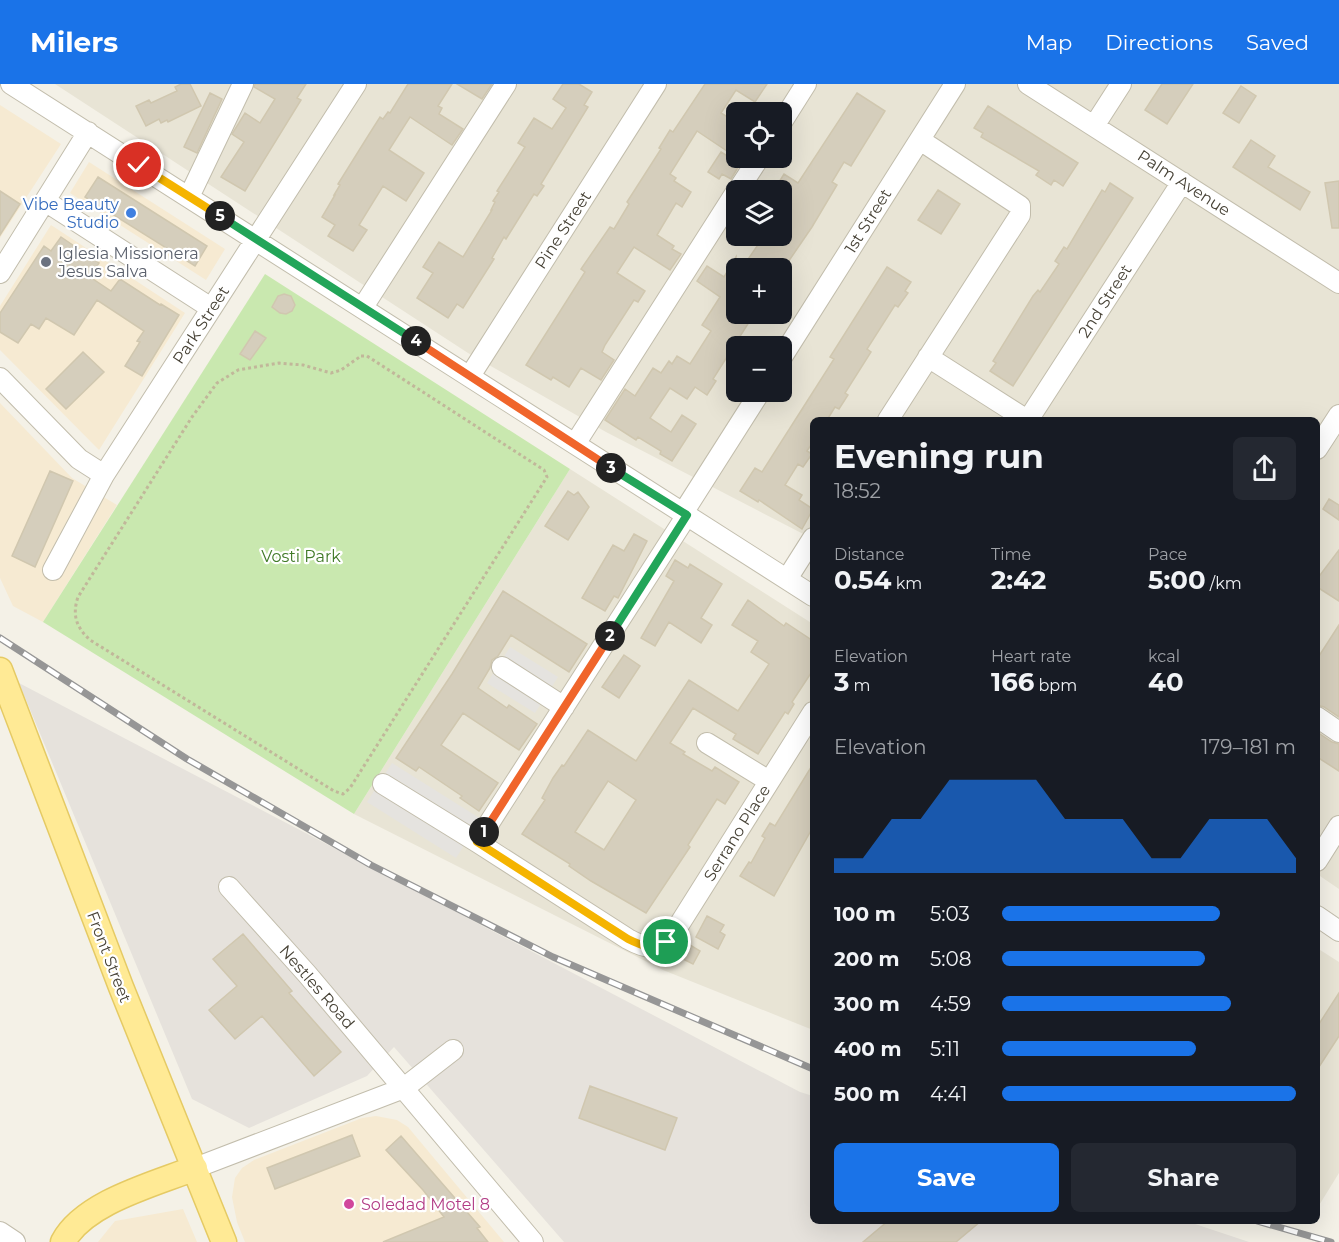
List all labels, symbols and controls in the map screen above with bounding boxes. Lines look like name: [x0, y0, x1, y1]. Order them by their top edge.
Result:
text: Milers: [30, 25, 118, 59]
text: Map: [1026, 30, 1072, 55]
text: Directions: [1105, 30, 1213, 55]
text: Saved: [1246, 30, 1309, 55]
map controls: [726, 102, 792, 402]
button: locate: [726, 102, 792, 168]
pin: [113, 139, 164, 190]
street label: Palm Avenue: [1134, 146, 1234, 220]
icon: check: [122, 148, 155, 181]
button: layers: [726, 180, 792, 246]
street label: 1st Street: [841, 185, 896, 257]
street label: Pine Street: [531, 187, 595, 272]
place label: Vibe Beauty Studio: [23, 195, 119, 232]
pin: 5: [205, 201, 235, 231]
marker: Vibe Beauty Studio: [124, 206, 138, 220]
text: 5: [215, 206, 225, 225]
place label: Iglesia Missionera Jesus Salva: [57, 244, 199, 281]
marker: Iglesia Missionera Jesus Salva: [39, 255, 53, 269]
button: +: [726, 258, 792, 324]
street label: 2nd Street: [1074, 260, 1136, 341]
street label: Park Street: [169, 282, 234, 368]
pin: 4: [401, 326, 431, 356]
text: 4: [410, 331, 422, 350]
button: −: [726, 336, 792, 402]
text: Evening run: [834, 436, 1044, 476]
button: share: [1233, 437, 1296, 500]
pin: 3: [596, 453, 626, 483]
text: 3: [606, 458, 616, 477]
text: 18:52: [834, 479, 881, 503]
text: Distance: [834, 545, 904, 564]
text: Time: [991, 545, 1031, 564]
text: Pace: [1148, 545, 1187, 564]
park label: Vosti Park: [261, 547, 341, 566]
text: 0.54: [834, 564, 892, 596]
text: 2:42: [991, 564, 1046, 596]
text: 5:00: [1148, 564, 1206, 596]
text: km: [892, 574, 922, 593]
text: /km: [1206, 574, 1242, 593]
pin: 2: [595, 621, 625, 651]
text: 2: [605, 626, 615, 645]
text: Elevation: [834, 647, 908, 666]
text: Heart rate: [991, 647, 1071, 666]
text: kcal: [1148, 647, 1180, 666]
text: 3: [834, 666, 849, 698]
text: 166: [991, 666, 1034, 698]
text: 40: [1148, 666, 1184, 698]
text: m: [849, 676, 871, 695]
text: bpm: [1034, 676, 1077, 695]
text: Elevation: [834, 735, 926, 759]
text: 179–181 m: [1201, 735, 1296, 759]
street label: Serrano Place: [700, 781, 774, 885]
pin: 1: [469, 817, 499, 847]
text: 1: [481, 822, 487, 841]
text: 100 m: [834, 902, 896, 926]
text: 5:03: [930, 902, 970, 926]
street label: Front Street: [83, 909, 135, 1006]
pin: [640, 916, 691, 967]
icon: arrive: [649, 925, 682, 958]
street label: Nestles Road: [275, 941, 359, 1033]
text: 200 m: [834, 947, 900, 971]
text: 5:08: [930, 947, 972, 971]
text: 300 m: [834, 992, 900, 1016]
text: 4:59: [930, 992, 971, 1016]
text: 400 m: [834, 1037, 902, 1061]
text: 5:11: [930, 1037, 960, 1061]
text: 500 m: [834, 1082, 900, 1106]
text: 4:41: [930, 1082, 968, 1106]
button: Save: [834, 1143, 1059, 1212]
button: Share: [1071, 1143, 1296, 1212]
place label: Soledad Motel 8: [361, 1195, 490, 1214]
marker: Soledad Motel 8: [342, 1197, 356, 1211]

